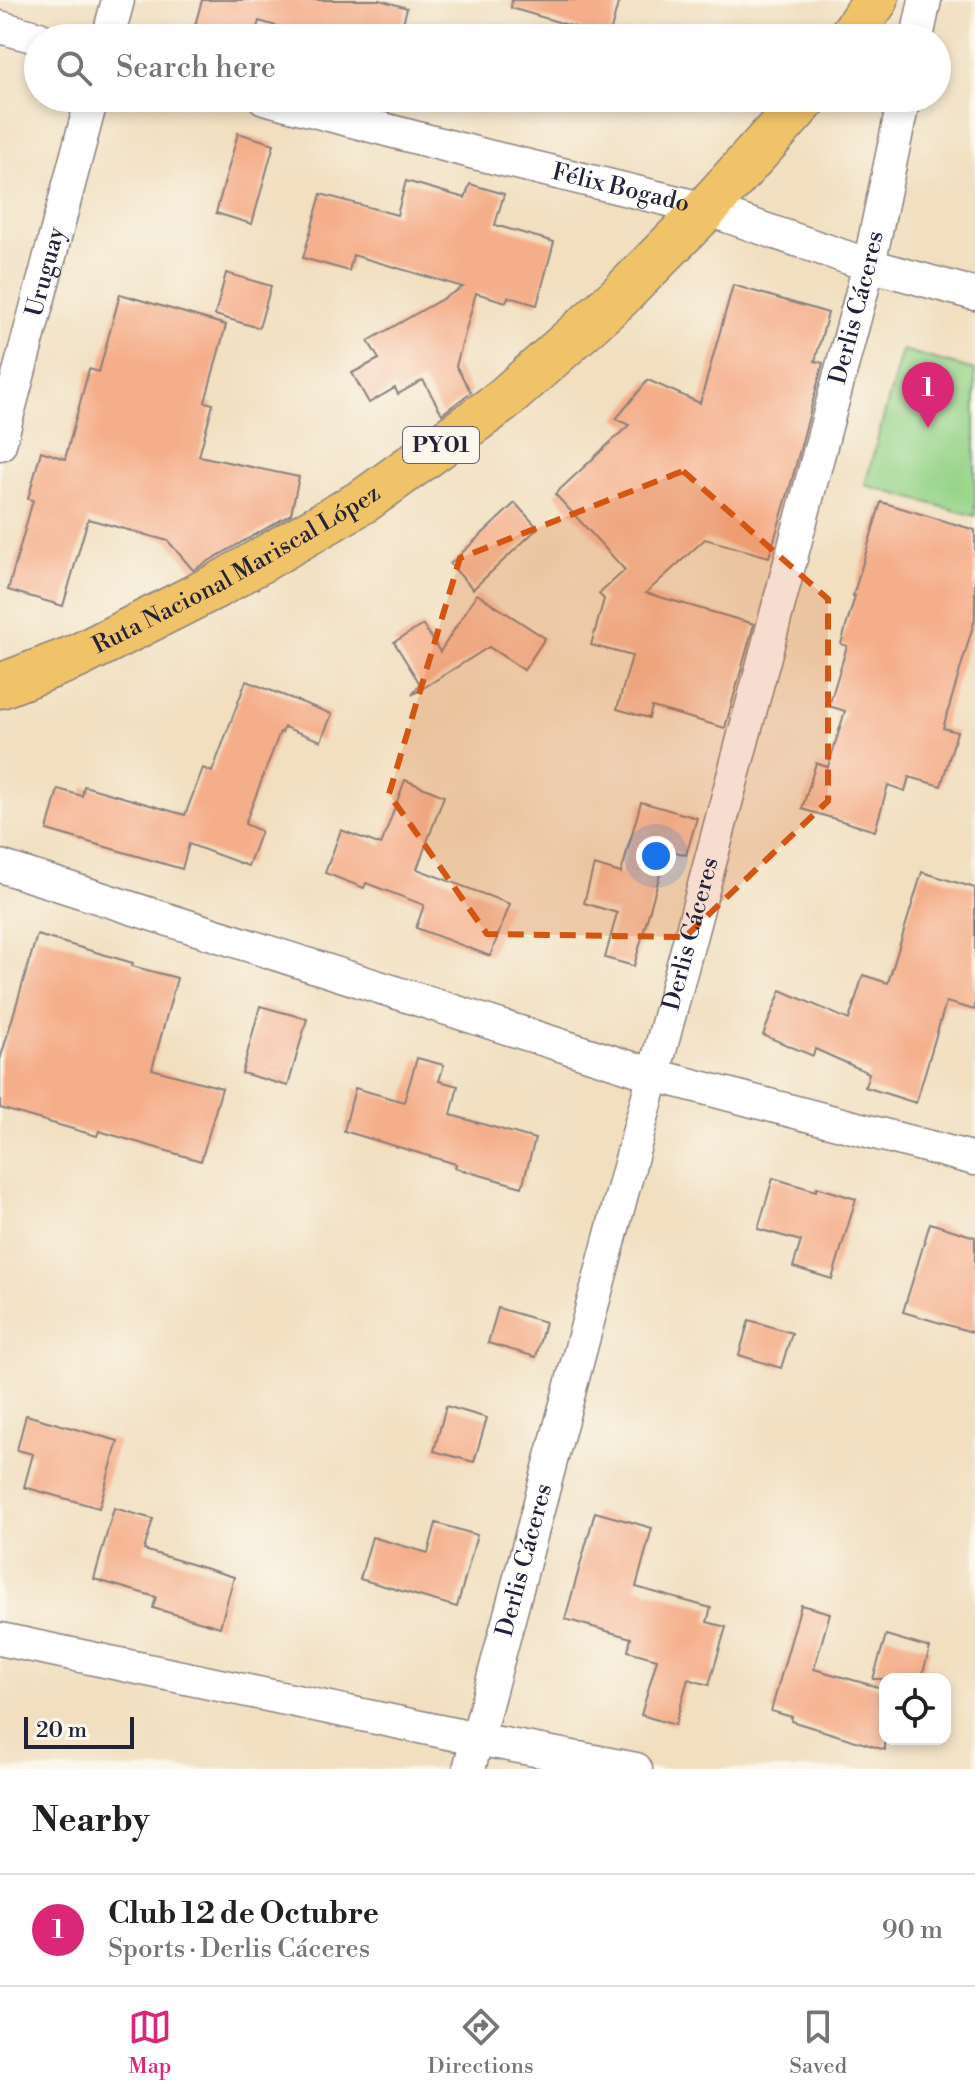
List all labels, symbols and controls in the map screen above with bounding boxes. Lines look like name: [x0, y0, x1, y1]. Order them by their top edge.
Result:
search box: [24, 24, 951, 112]
icon: search: [52, 46, 96, 90]
text: Search here: [116, 49, 276, 87]
street label: Félix Bogado: [549, 157, 693, 219]
street label: Uruguay: [19, 223, 72, 320]
street label: Derlis Cáceres: [823, 228, 891, 388]
pin: 1: [902, 362, 954, 428]
road number: PY01: [403, 427, 479, 463]
street label: Ruta Nacional Mariscal López: [88, 479, 386, 661]
your location: [636, 836, 676, 876]
street label: Derlis Cáceres: [656, 854, 726, 1014]
street label: Derlis Cáceres: [490, 1481, 559, 1640]
map controls: [879, 1673, 951, 1745]
button: locate: [879, 1673, 951, 1745]
scale bar: [24, 1713, 134, 1749]
text: 20 m: [36, 1717, 87, 1744]
text: Nearby: [32, 1800, 150, 1842]
text: Club 12 de Octubre: [108, 1895, 379, 1933]
text: 1: [52, 1914, 64, 1946]
text: 90 m: [882, 1914, 943, 1946]
text: Sports · Derlis Cáceres: [108, 1933, 370, 1965]
tab: Map: [128, 2005, 172, 2080]
tab: Directions: [428, 2005, 534, 2080]
tab: Saved: [789, 2005, 847, 2080]

